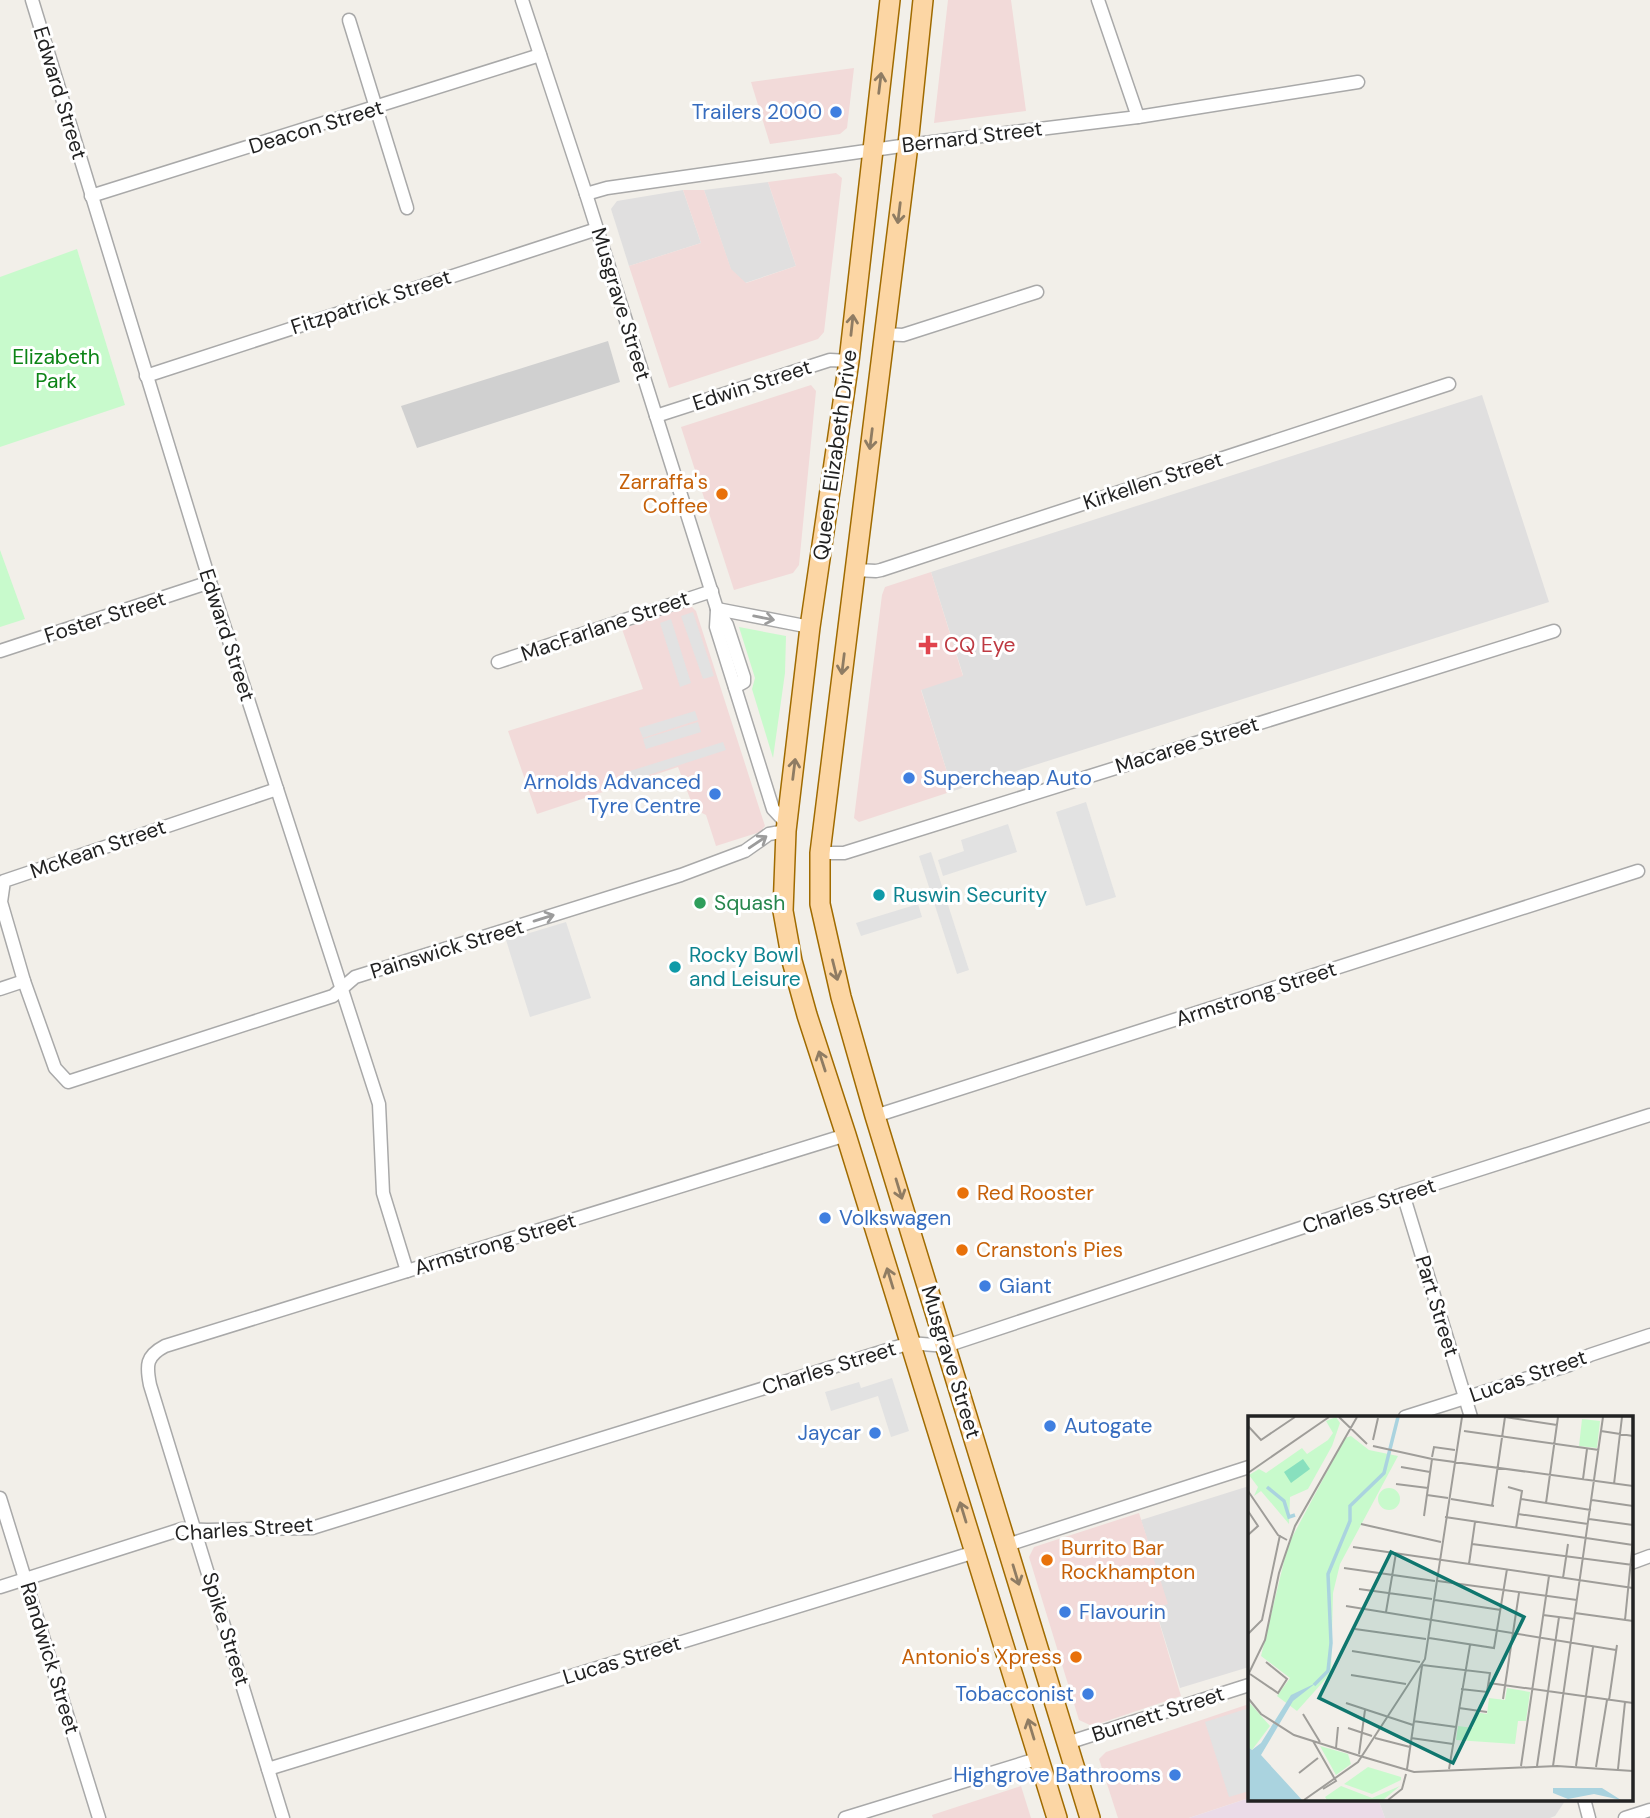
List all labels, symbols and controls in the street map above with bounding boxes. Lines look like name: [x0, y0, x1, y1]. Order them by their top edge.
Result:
street label: Edward Street: [26, 23, 94, 163]
one-way arrow: [874, 72, 887, 95]
street label: Deacon Street: [245, 93, 387, 161]
place label: Trailers 2000: [692, 98, 822, 126]
marker: Trailers 2000: [828, 104, 844, 120]
street label: Bernard Street: [900, 114, 1044, 160]
one-way arrow: [893, 201, 906, 224]
street label: Musgrave Street: [584, 224, 658, 384]
street label: Fitzpatrick Street: [287, 263, 455, 341]
one-way arrow: [846, 315, 859, 337]
park label: Elizabeth Park: [12, 343, 100, 395]
street label: Queen Elizabeth Drive: [806, 348, 864, 562]
street label: Edwin Street: [689, 353, 815, 417]
one-way arrow: [864, 427, 877, 449]
street label: Kirkellen Street: [1080, 445, 1226, 517]
place label: Zarraffa's Coffee: [619, 468, 708, 520]
marker: Zarraffa's Coffee: [714, 486, 730, 502]
street label: Edward Street: [192, 565, 262, 705]
street label: Foster Street: [41, 584, 169, 650]
street label: MacFarlane Street: [517, 584, 693, 668]
one-way arrow: [752, 612, 775, 625]
place label: CQ Eye: [944, 631, 1015, 659]
marker: CQ Eye: [918, 635, 938, 655]
one-way arrow: [837, 653, 850, 675]
street label: Macaree Street: [1112, 710, 1262, 780]
one-way arrow: [787, 759, 800, 781]
place label: Supercheap Auto: [923, 764, 1092, 792]
place label: Arnolds Advanced Tyre Centre: [523, 768, 701, 820]
marker: Supercheap Auto: [901, 770, 917, 786]
marker: Arnolds Advanced Tyre Centre: [707, 786, 723, 802]
street label: McKean Street: [26, 813, 170, 885]
one-way arrow: [748, 835, 767, 849]
place label: Ruswin Security: [893, 881, 1048, 909]
marker: Ruswin Security: [871, 887, 887, 903]
place label: Squash: [714, 889, 785, 917]
marker: Squash: [692, 895, 708, 911]
one-way arrow: [533, 911, 555, 923]
street label: Painswick Street: [367, 912, 527, 986]
place label: Rocky Bowl and Leisure: [689, 941, 801, 993]
street label: Armstrong Street: [1172, 955, 1340, 1033]
one-way arrow: [829, 958, 842, 981]
marker: Rocky Bowl and Leisure: [667, 959, 683, 975]
one-way arrow: [815, 1050, 828, 1072]
street label: Charles Street: [1299, 1171, 1439, 1241]
one-way arrow: [893, 1177, 906, 1199]
place label: Red Rooster: [977, 1179, 1094, 1207]
marker: Red Rooster: [955, 1185, 971, 1201]
place label: Volkswagen: [839, 1204, 951, 1232]
street label: Armstrong Street: [411, 1206, 579, 1282]
marker: Volkswagen: [817, 1210, 833, 1226]
place label: Cranston's Pies: [976, 1236, 1123, 1264]
marker: Cranston's Pies: [954, 1242, 970, 1258]
street label: Part Street: [1408, 1252, 1466, 1360]
one-way arrow: [883, 1267, 896, 1289]
place label: Giant: [999, 1272, 1052, 1300]
marker: Giant: [977, 1278, 993, 1294]
street label: Musgrave Street: [914, 1282, 988, 1442]
street label: Charles Street: [759, 1334, 899, 1402]
street label: Lucas Street: [1466, 1343, 1590, 1409]
place label: Autogate: [1064, 1412, 1152, 1440]
inset map: [1248, 1416, 1632, 1800]
marker: Autogate: [1042, 1418, 1058, 1434]
place label: Jaycar: [797, 1419, 861, 1447]
marker: Jaycar: [867, 1425, 883, 1441]
one-way arrow: [955, 1501, 968, 1523]
street label: Charles Street: [174, 1510, 314, 1548]
place label: Burrito Bar Rockhampton: [1061, 1534, 1195, 1586]
marker: Burrito Bar Rockhampton: [1039, 1552, 1055, 1568]
one-way arrow: [1010, 1564, 1023, 1586]
street label: Spike Street: [195, 1569, 257, 1689]
street label: Randwick Street: [14, 1579, 86, 1737]
place label: Flavourin: [1079, 1598, 1166, 1626]
marker: Flavourin: [1057, 1604, 1073, 1620]
street label: Lucas Street: [559, 1629, 685, 1691]
place label: Antonio's Xpress: [901, 1643, 1062, 1671]
marker: Antonio's Xpress: [1068, 1649, 1084, 1665]
street label: Burnett Street: [1088, 1679, 1228, 1749]
place label: Tobacconist: [955, 1680, 1074, 1708]
marker: Tobacconist: [1080, 1686, 1096, 1702]
one-way arrow: [1023, 1719, 1036, 1741]
place label: Highgrove Bathrooms: [953, 1761, 1161, 1789]
marker: Highgrove Bathrooms: [1167, 1767, 1183, 1783]

